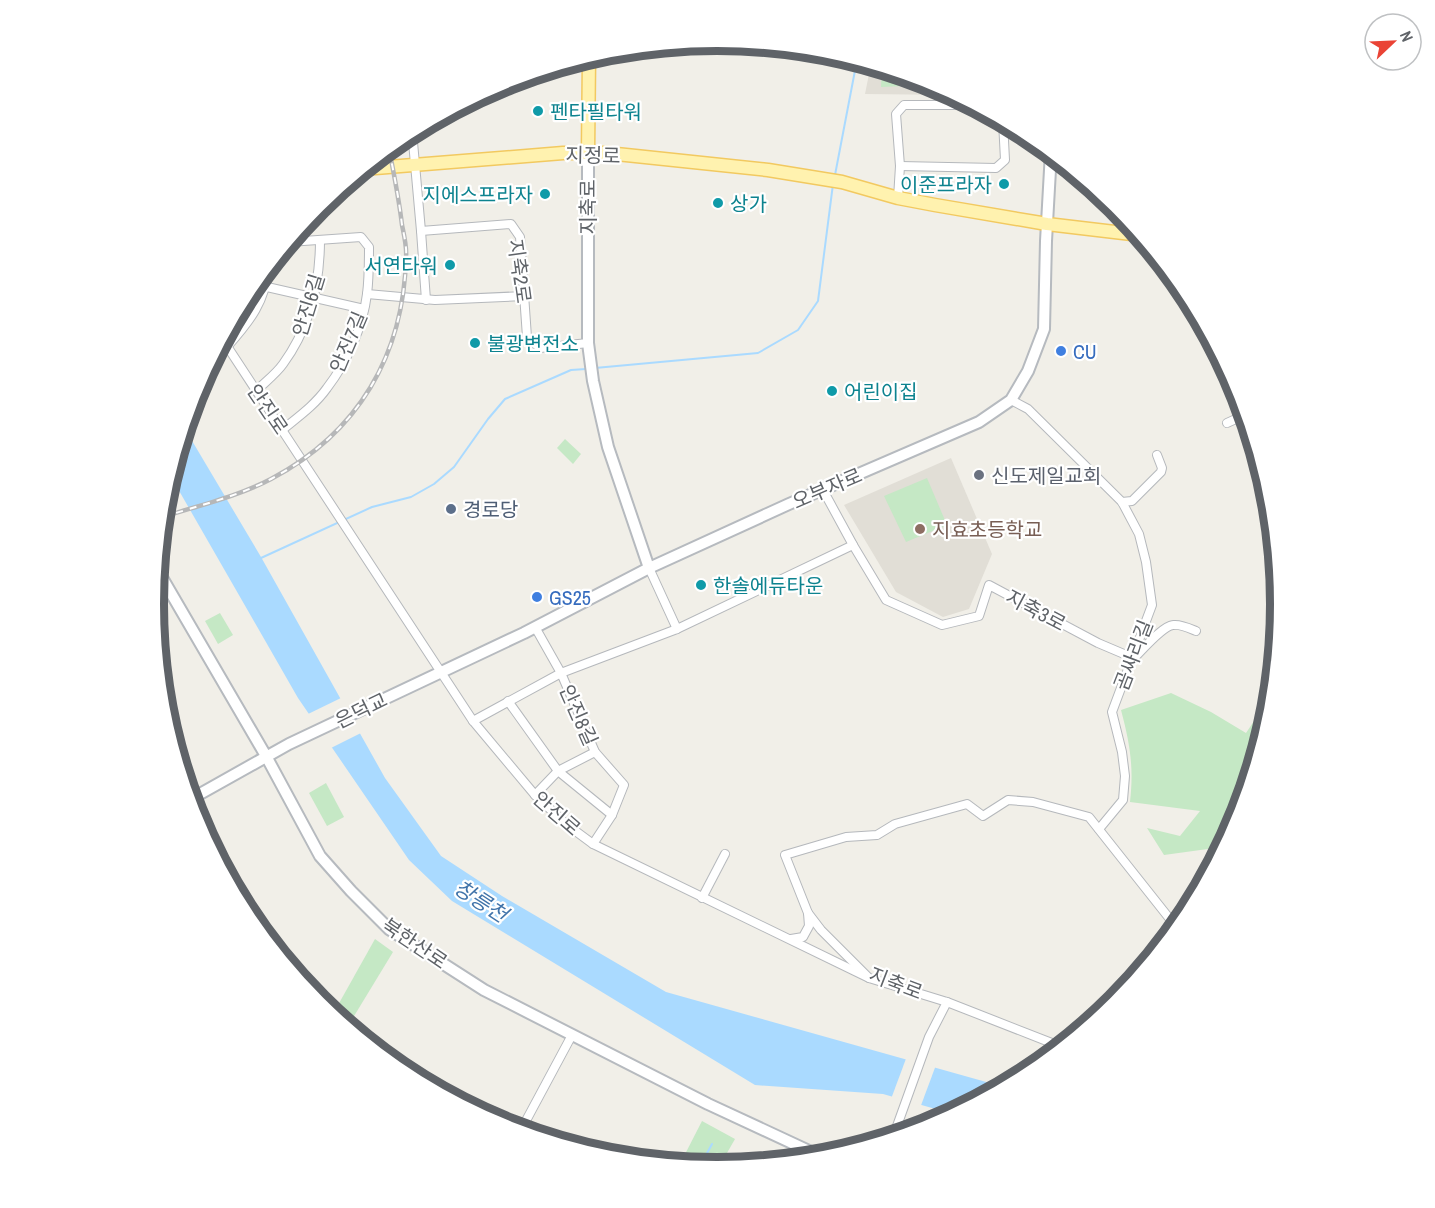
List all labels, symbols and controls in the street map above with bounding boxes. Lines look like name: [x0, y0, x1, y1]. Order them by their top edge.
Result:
north arrow: [1363, 12, 1423, 72]
text: N: [1395, 27, 1419, 45]
place label: 펜타필타워: [550, 98, 642, 125]
marker: 펜타필타워: [531, 104, 545, 118]
street label: 지정로: [565, 141, 621, 169]
place label: 이준프라자: [900, 171, 992, 198]
marker: 이준프라자: [997, 177, 1011, 191]
street label: 지축로: [574, 179, 601, 235]
place label: 지에스프라자: [423, 181, 533, 208]
marker: 지에스프라자: [538, 187, 552, 201]
place label: 상가: [730, 190, 767, 217]
marker: 상가: [711, 196, 725, 210]
street label: 지축2로: [502, 237, 538, 305]
place label: 서연타워: [364, 252, 438, 279]
marker: 서연타워: [443, 258, 457, 272]
street label: 안진6길: [286, 270, 330, 340]
street label: 안진7길: [323, 307, 373, 377]
place label: 불광변전소: [487, 330, 579, 357]
marker: 불광변전소: [468, 336, 482, 350]
place label: CU: [1073, 338, 1097, 365]
marker: CU: [1054, 344, 1068, 358]
place label: 어린이집: [844, 378, 918, 405]
street label: 안진로: [241, 379, 295, 439]
marker: 어린이집: [825, 384, 839, 398]
street label: 오부자로: [788, 461, 866, 515]
place label: 신도제일교회: [991, 462, 1101, 489]
marker: 신도제일교회: [972, 468, 986, 482]
place label: 경로당: [463, 496, 518, 523]
marker: 경로당: [444, 502, 458, 516]
place label: 지효초등학교: [932, 516, 1042, 543]
marker: 지효초등학교: [913, 522, 927, 536]
place label: 한솔에듀타운: [713, 572, 823, 599]
marker: 한솔에듀타운: [694, 578, 708, 592]
street label: 지축3로: [1001, 583, 1071, 637]
place label: GS25: [549, 584, 591, 611]
marker: GS25: [530, 590, 544, 604]
street label: 곰싸리길: [1107, 616, 1159, 694]
street label: 안진8길: [554, 680, 604, 750]
street label: 은덕교: [330, 686, 392, 734]
street label: 안진로: [527, 785, 587, 841]
water label: 창릉천: [449, 873, 515, 930]
street label: 북한산로: [377, 911, 453, 975]
street label: 지축로: [865, 961, 927, 1005]

